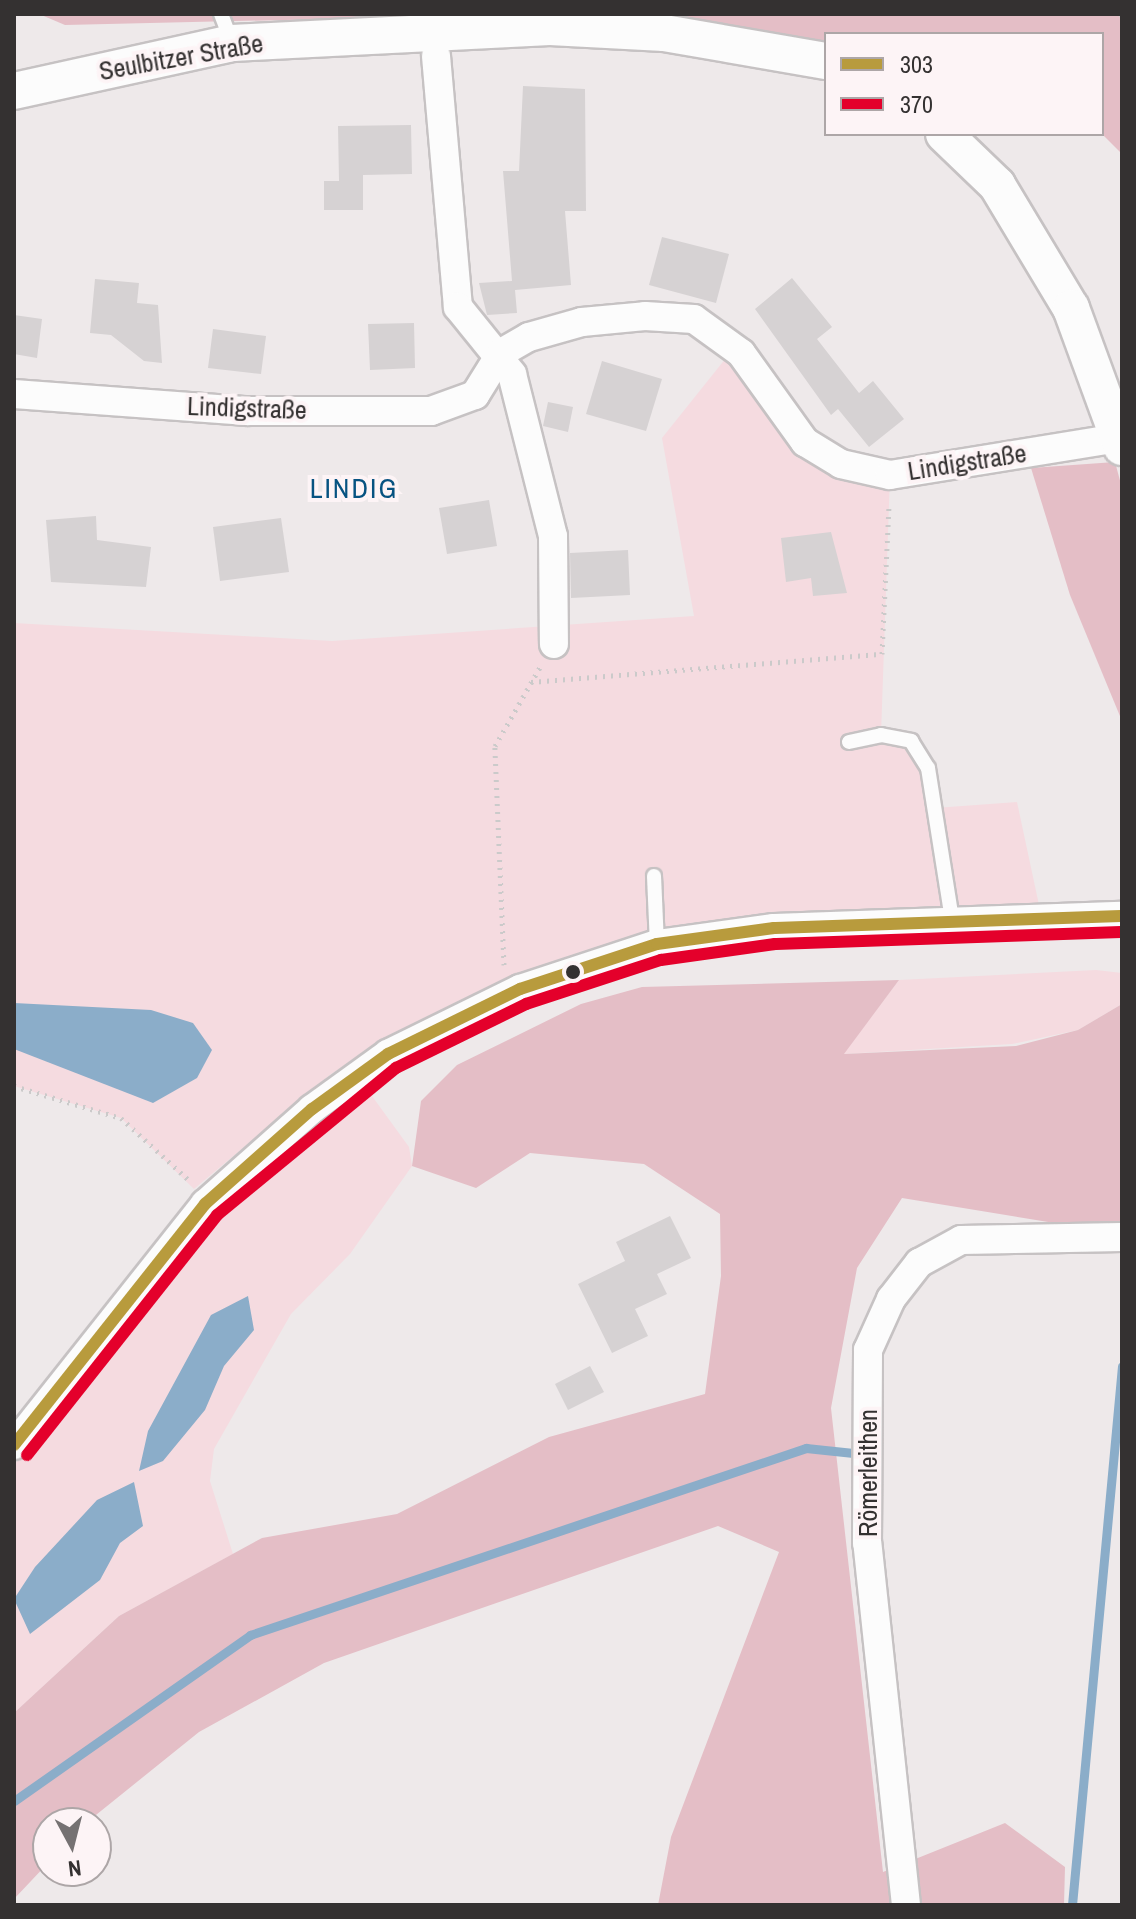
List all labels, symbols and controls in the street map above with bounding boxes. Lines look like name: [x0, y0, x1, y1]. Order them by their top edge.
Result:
street label: Seulbitzer Straße: [97, 27, 265, 87]
legend: [824, 32, 1104, 136]
text: 303: [900, 48, 933, 80]
text: 370: [900, 88, 933, 120]
street label: Lindigstraße: [187, 390, 307, 426]
street label: Lindigstraße: [905, 437, 1029, 487]
district label: LINDIG: [310, 471, 398, 505]
unlabelled marker: [565, 964, 581, 980]
street label: Römerleithen: [852, 1409, 884, 1537]
north arrow: [32, 1807, 112, 1887]
text: N: [66, 1853, 83, 1885]

